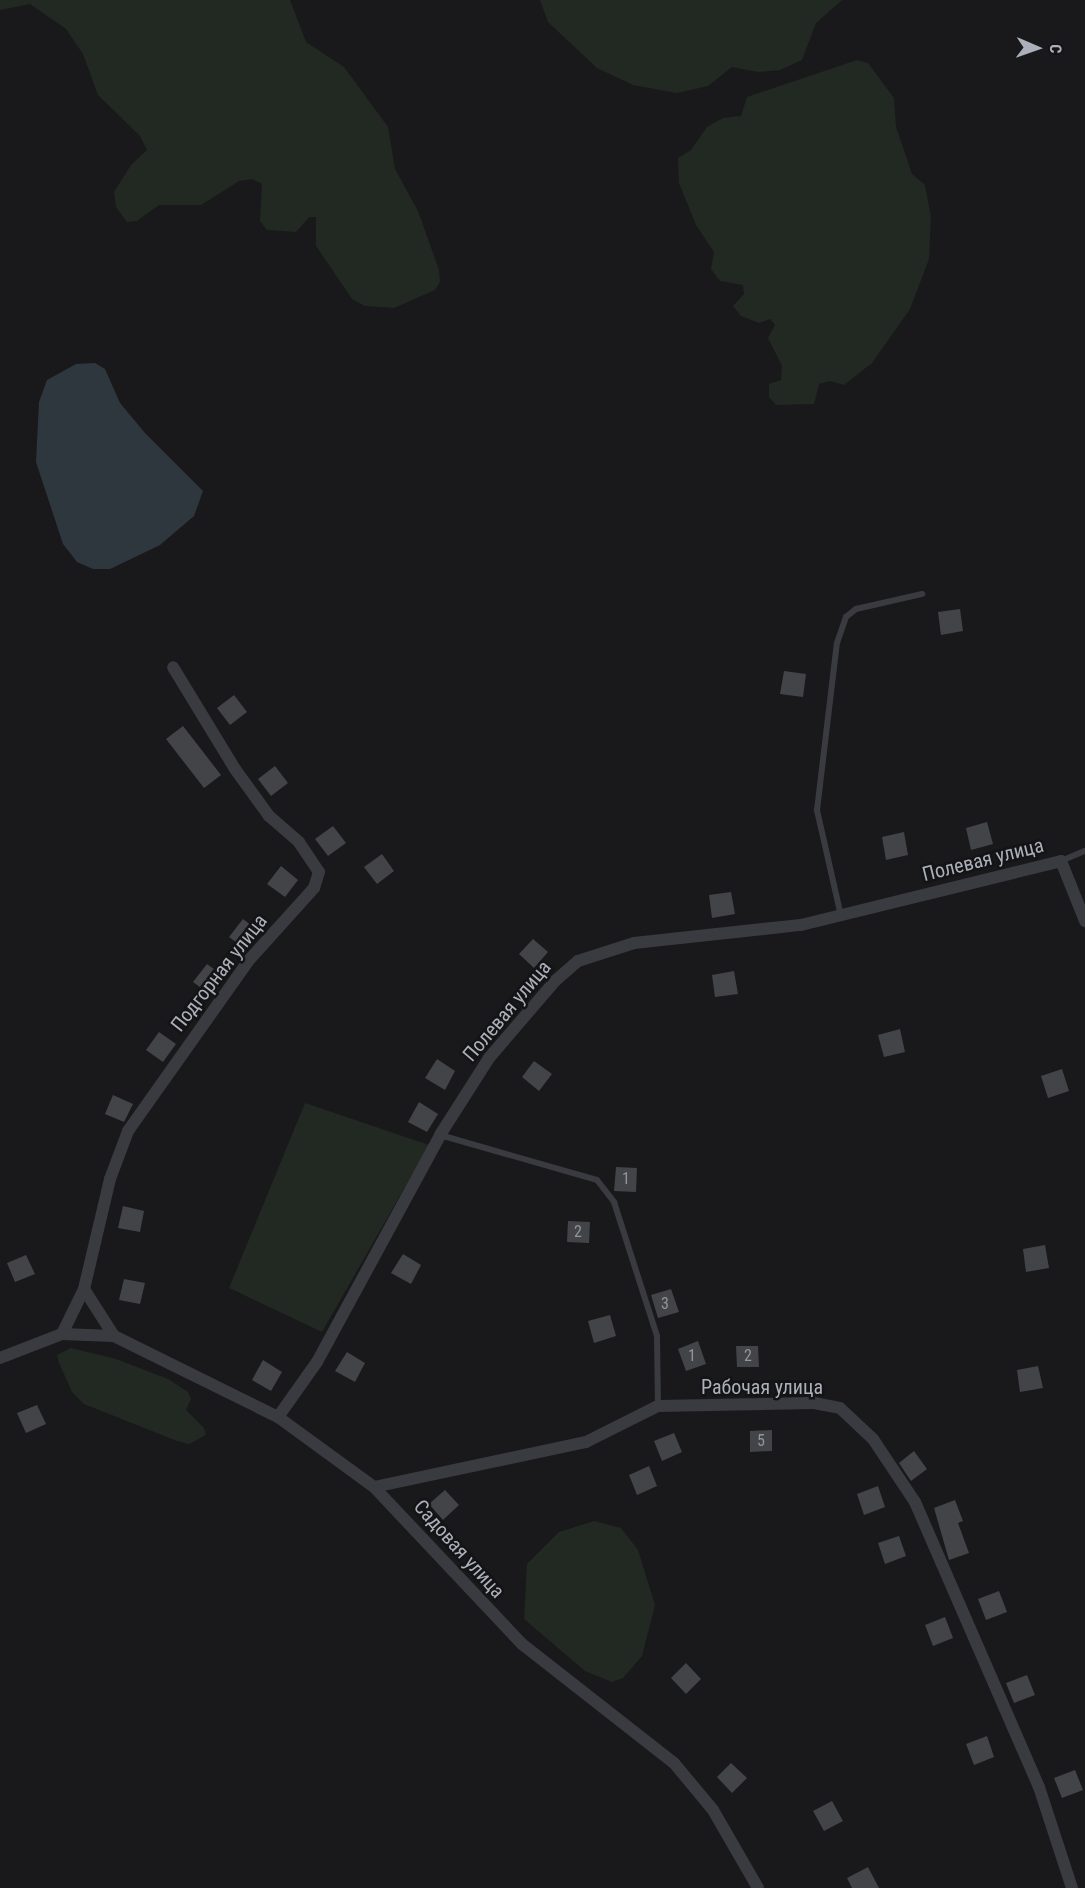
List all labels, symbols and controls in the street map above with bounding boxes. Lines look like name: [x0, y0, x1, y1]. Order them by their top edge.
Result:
north arrow: [1007, 18, 1067, 78]
text: С: [1046, 44, 1065, 54]
street label: Полевая улица: [920, 833, 1046, 887]
street label: Подгорная улица: [166, 910, 272, 1036]
street label: Полевая улица: [458, 956, 556, 1066]
house number: 1: [622, 1169, 630, 1189]
house number: 2: [574, 1222, 582, 1242]
house number: 3: [661, 1294, 669, 1314]
house number: 1: [688, 1346, 696, 1366]
house number: 2: [744, 1346, 752, 1366]
street label: Рабочая улица: [701, 1375, 823, 1399]
house number: 5: [757, 1431, 765, 1451]
street label: Садовая улица: [409, 1495, 509, 1603]

